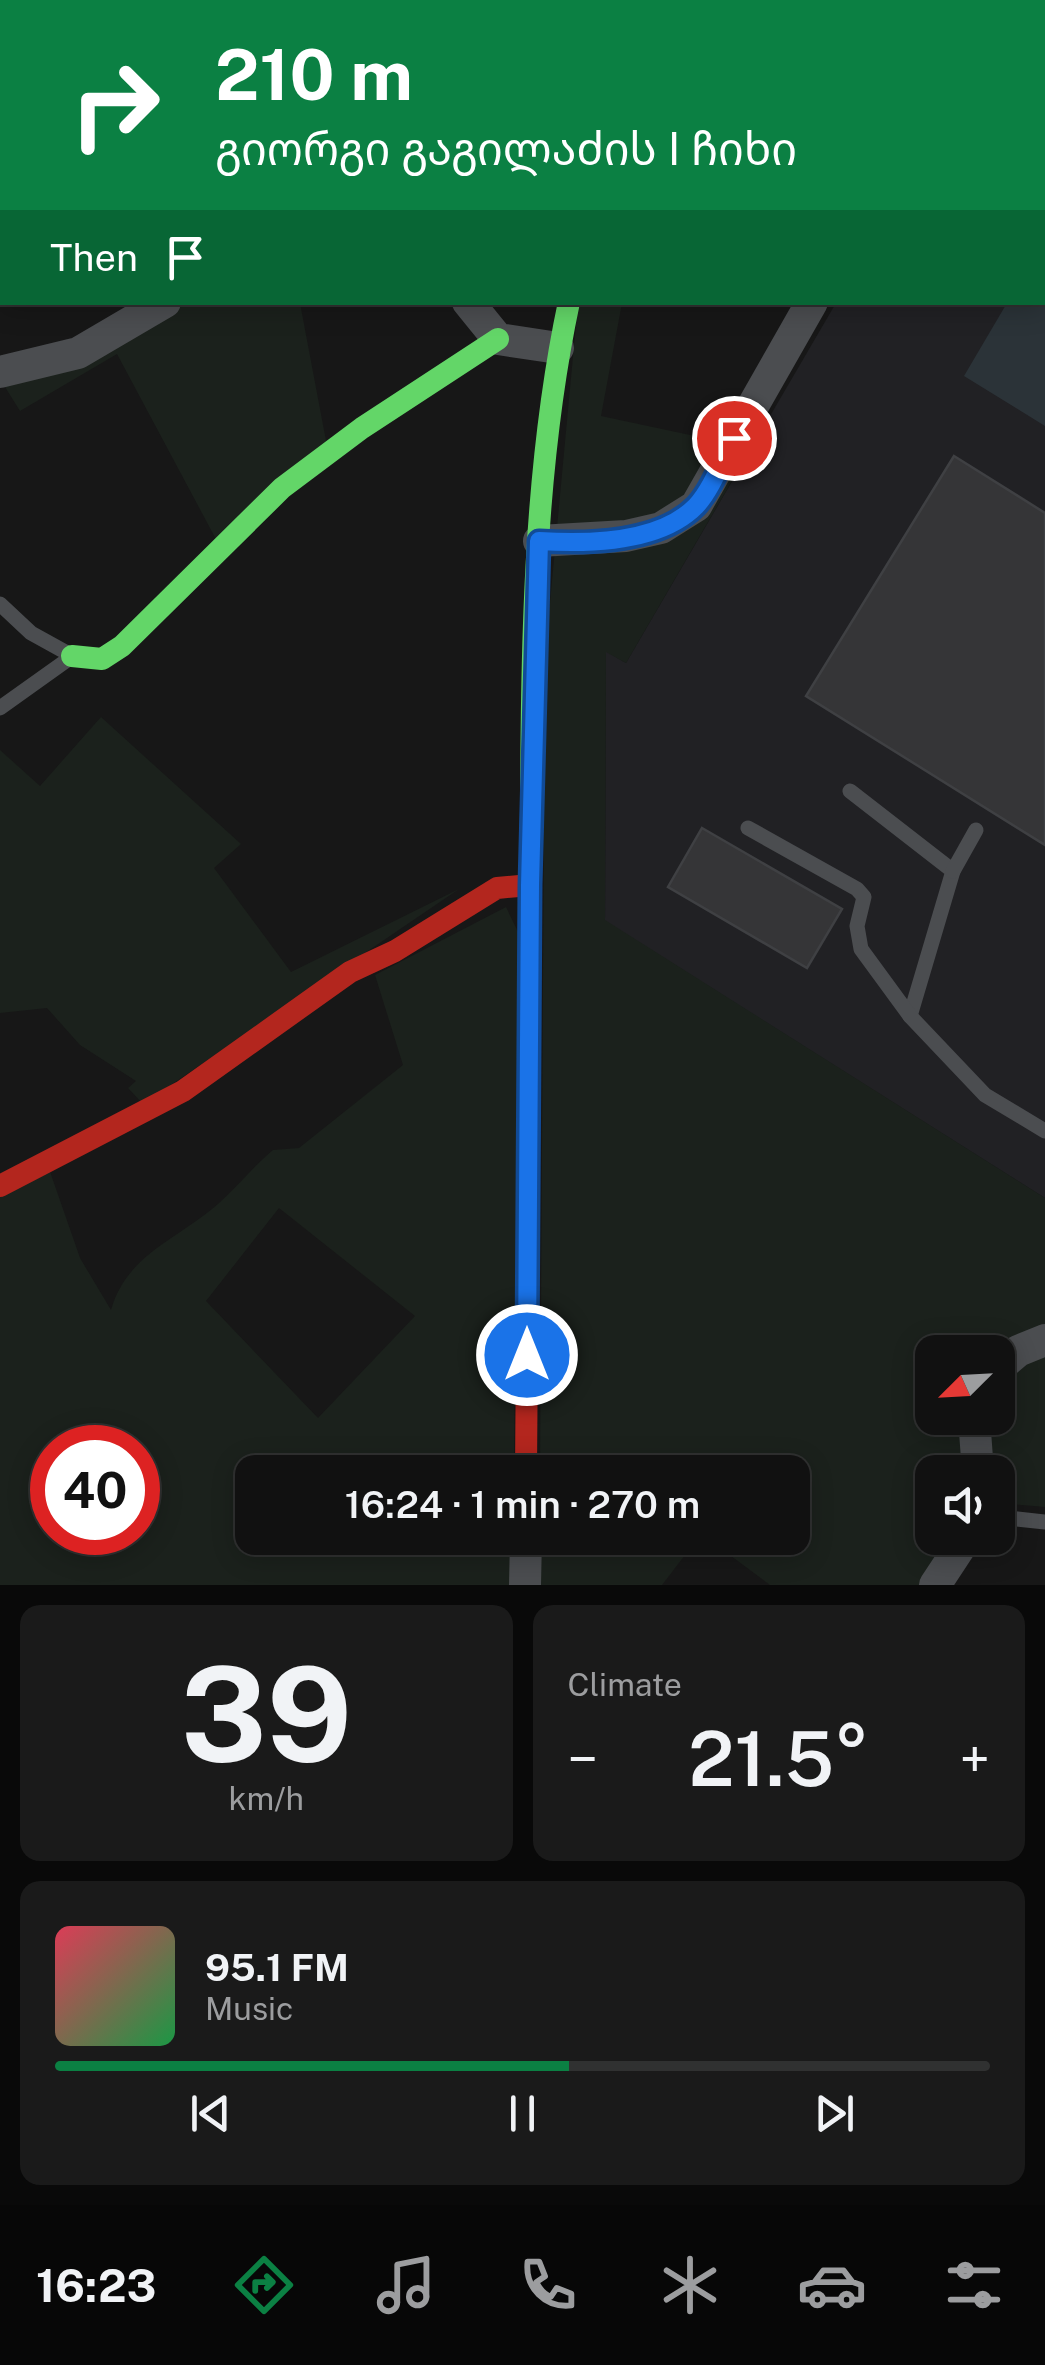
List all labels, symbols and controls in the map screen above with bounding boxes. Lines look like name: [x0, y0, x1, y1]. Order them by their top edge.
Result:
text: 210 m: [215, 33, 413, 116]
icon: right: [50, 40, 180, 170]
text: გიორგი გაგილაძის I ჩიხი: [215, 122, 797, 175]
icon: arrive: [158, 230, 213, 285]
text: Then: [50, 235, 138, 280]
pin: [692, 396, 777, 481]
icon: arrive: [707, 411, 762, 466]
position arrow: [475, 1303, 579, 1407]
north arrow: [915, 1335, 1015, 1435]
map controls: [915, 1335, 1015, 1555]
speed limit sign: 40: [30, 1425, 160, 1555]
button: sound: [915, 1455, 1015, 1555]
text: 16:24 · 1 min · 270 m: [345, 1482, 700, 1527]
text: 39: [180, 1639, 352, 1791]
text: Climate: [568, 1666, 682, 1703]
text: 21.5°: [688, 1715, 869, 1803]
text: −: [568, 1727, 598, 1791]
text: +: [959, 1727, 990, 1791]
text: km/h: [229, 1780, 304, 1817]
text: 95.1 FM: [205, 1945, 349, 1990]
text: Music: [205, 1990, 293, 2027]
icon: previous: [183, 2086, 238, 2141]
icon: pause: [495, 2086, 550, 2141]
icon: next: [807, 2086, 862, 2141]
icon: directions: [229, 2250, 299, 2320]
icon: music: [371, 2250, 441, 2320]
icon: phone: [513, 2250, 583, 2320]
icon: climate: [655, 2250, 725, 2320]
icon: car: [797, 2250, 867, 2320]
icon: filters: [939, 2250, 1009, 2320]
text: 16:23: [36, 2259, 157, 2312]

